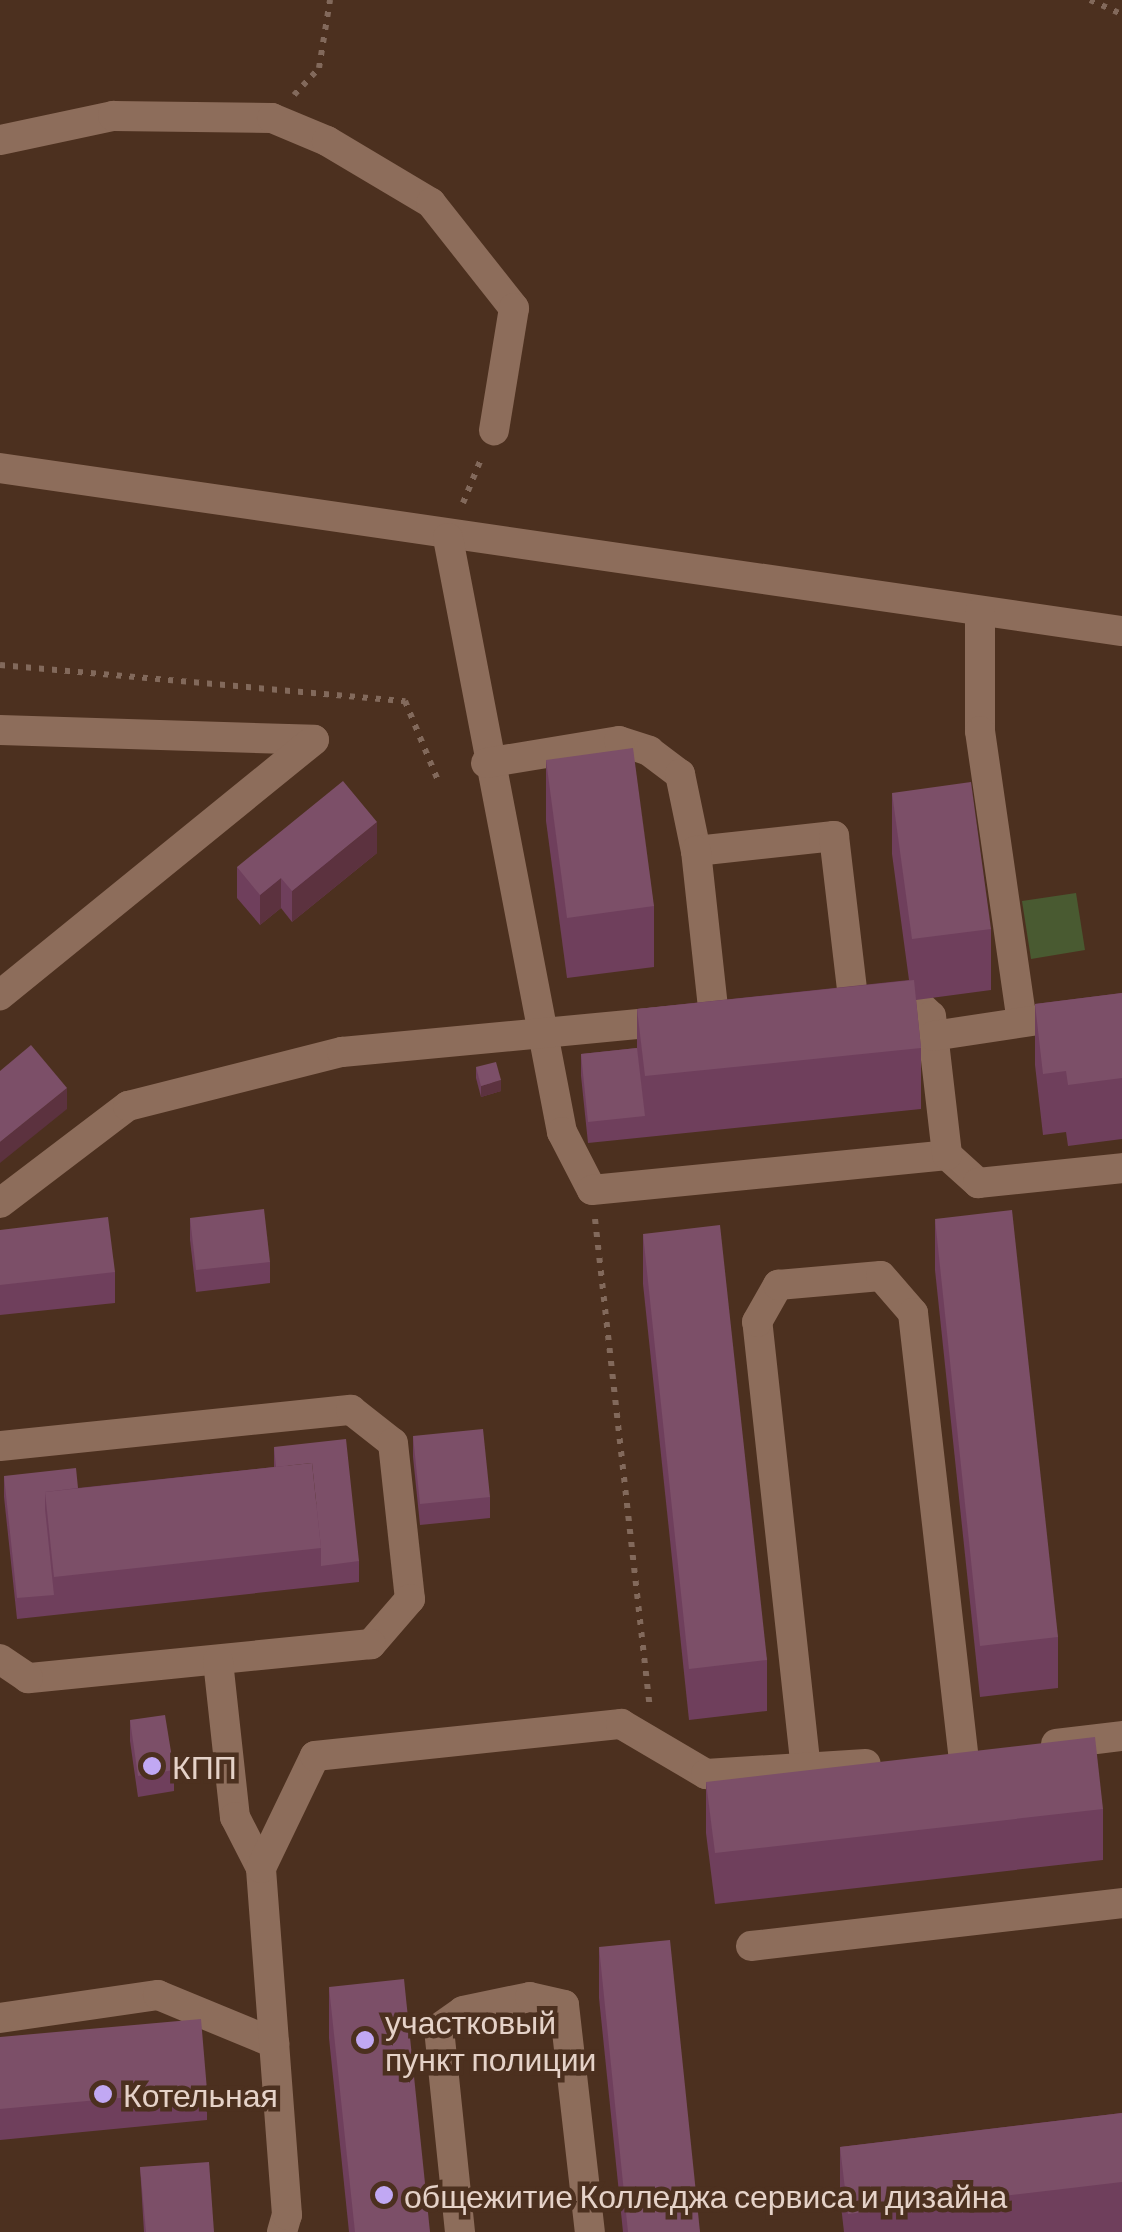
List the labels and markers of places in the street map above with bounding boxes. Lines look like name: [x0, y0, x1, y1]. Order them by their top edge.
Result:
place label: КПП: [172, 1747, 237, 1785]
marker: КПП: [141, 1755, 163, 1777]
place label: участковый пункт полиции: [385, 2003, 596, 2078]
marker: участковый пункт полиции: [354, 2029, 376, 2051]
place label: Котельная: [123, 2075, 278, 2113]
marker: Котельная: [92, 2083, 114, 2105]
place label: общежитие Колледжа сервиса и дизайна: [404, 2176, 1007, 2214]
marker: общежитие Колледжа сервиса и дизайна: [373, 2184, 395, 2206]

